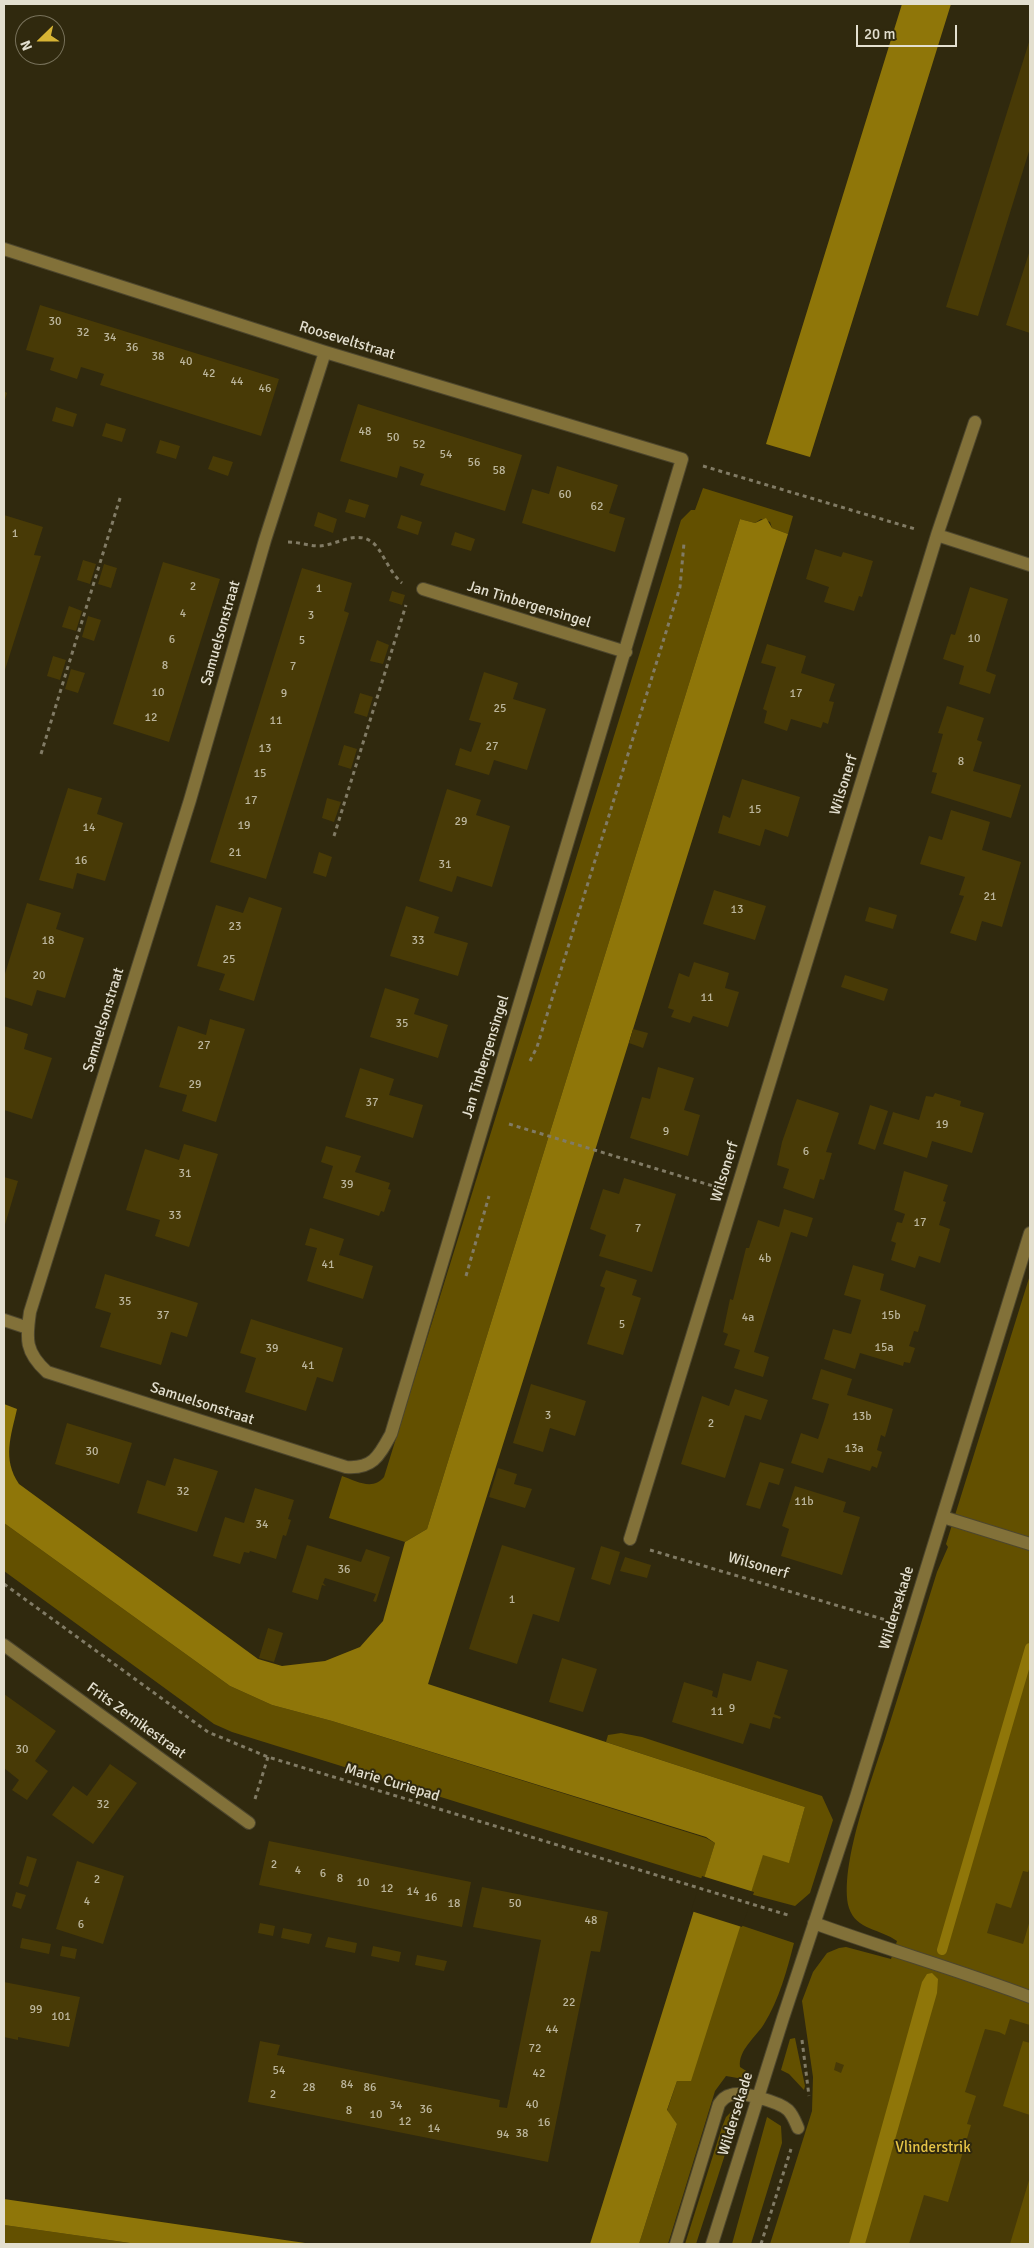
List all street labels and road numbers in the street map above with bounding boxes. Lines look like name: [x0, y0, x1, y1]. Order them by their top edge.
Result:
street label: Rooseveltstraat: [297, 318, 397, 364]
street label: Jan Tinbergensingel: [465, 578, 593, 632]
street label: Samuelsonstraat: [197, 579, 245, 687]
street label: Wilsonerf: [826, 753, 862, 817]
street label: Samuelsonstraat: [80, 966, 128, 1074]
street label: Jan Tinbergensingel: [459, 993, 513, 1121]
street label: Wilsonerf: [707, 1140, 743, 1204]
street label: Samuelsonstraat: [148, 1379, 256, 1429]
street label: Wilsonerf: [726, 1549, 790, 1583]
street label: Wildersekade: [876, 1564, 918, 1652]
street label: Frits Zernikestraat: [83, 1679, 189, 1763]
street label: Marie Curiepad: [342, 1760, 442, 1806]
street label: Wildersekade: [715, 2070, 757, 2158]

